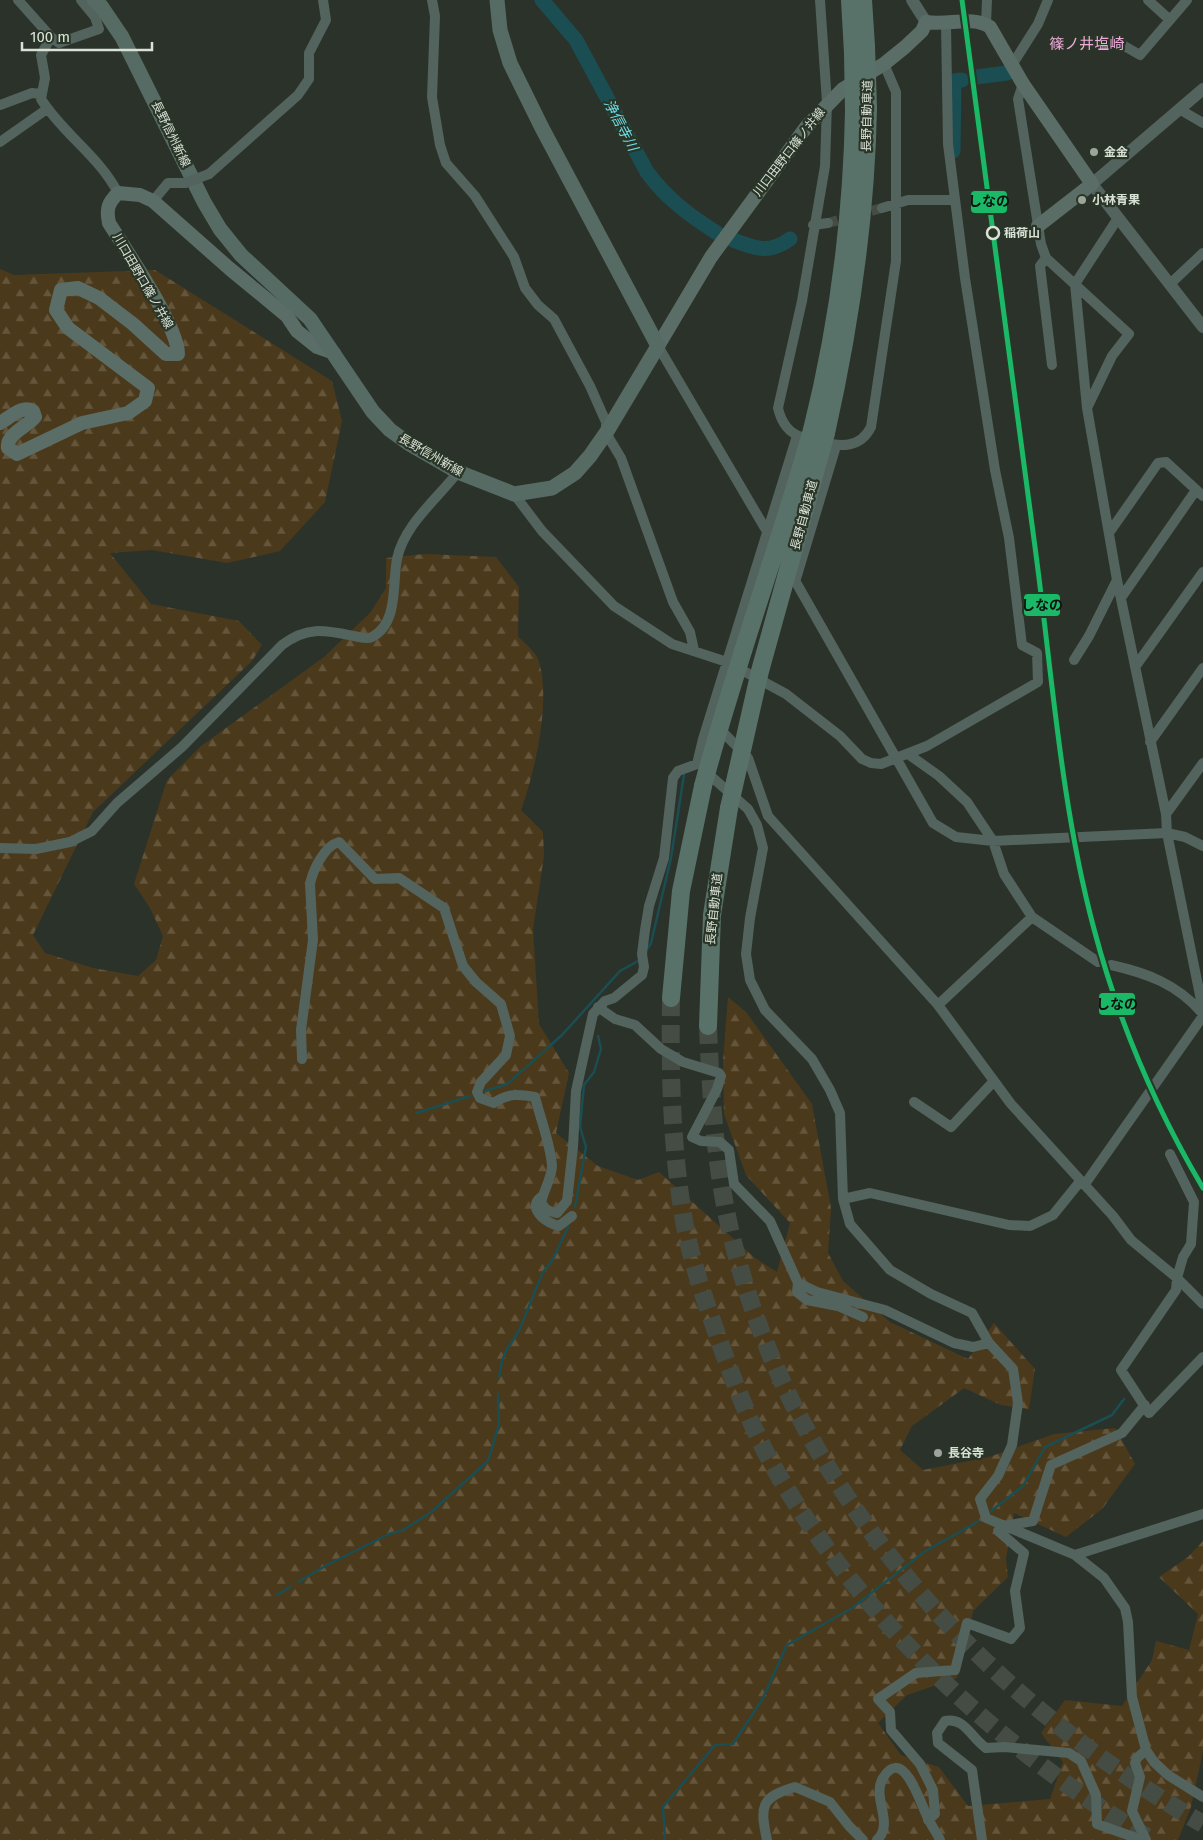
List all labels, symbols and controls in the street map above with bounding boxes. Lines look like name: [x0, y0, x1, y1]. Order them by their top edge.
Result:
scale bar: [22, 20, 152, 52]
text: 100 m: [30, 28, 70, 46]
district label: 篠ノ井塩崎: [1049, 35, 1125, 53]
street label: 長野自動車道: [859, 80, 875, 152]
water label: 浄信寺川: [600, 97, 642, 156]
street label: 長野信州新線: [149, 99, 193, 169]
street label: 川口田野口篠ノ井線: [750, 105, 828, 199]
place label: 金金: [1104, 145, 1128, 159]
marker: 金金: [1088, 146, 1100, 158]
line badge: しなの: [970, 190, 1008, 214]
text: しなの: [968, 193, 1010, 210]
place label: 小林青果: [1092, 193, 1140, 207]
marker: 小林青果: [1076, 194, 1088, 206]
marker: 稲荷山: [986, 226, 1000, 240]
place label: 稲荷山: [1004, 226, 1040, 240]
street label: 川口田野口篠ノ井線: [110, 231, 176, 331]
street label: 長野信州新線: [396, 431, 466, 479]
street label: 長野自動車道: [788, 478, 820, 552]
line badge: しなの: [1023, 593, 1061, 617]
text: しなの: [1021, 597, 1063, 614]
street label: 長野自動車道: [703, 872, 725, 946]
line badge: しなの: [1098, 992, 1136, 1016]
text: しなの: [1096, 996, 1138, 1013]
place label: 長谷寺: [948, 1446, 984, 1460]
marker: 長谷寺: [932, 1447, 944, 1459]

